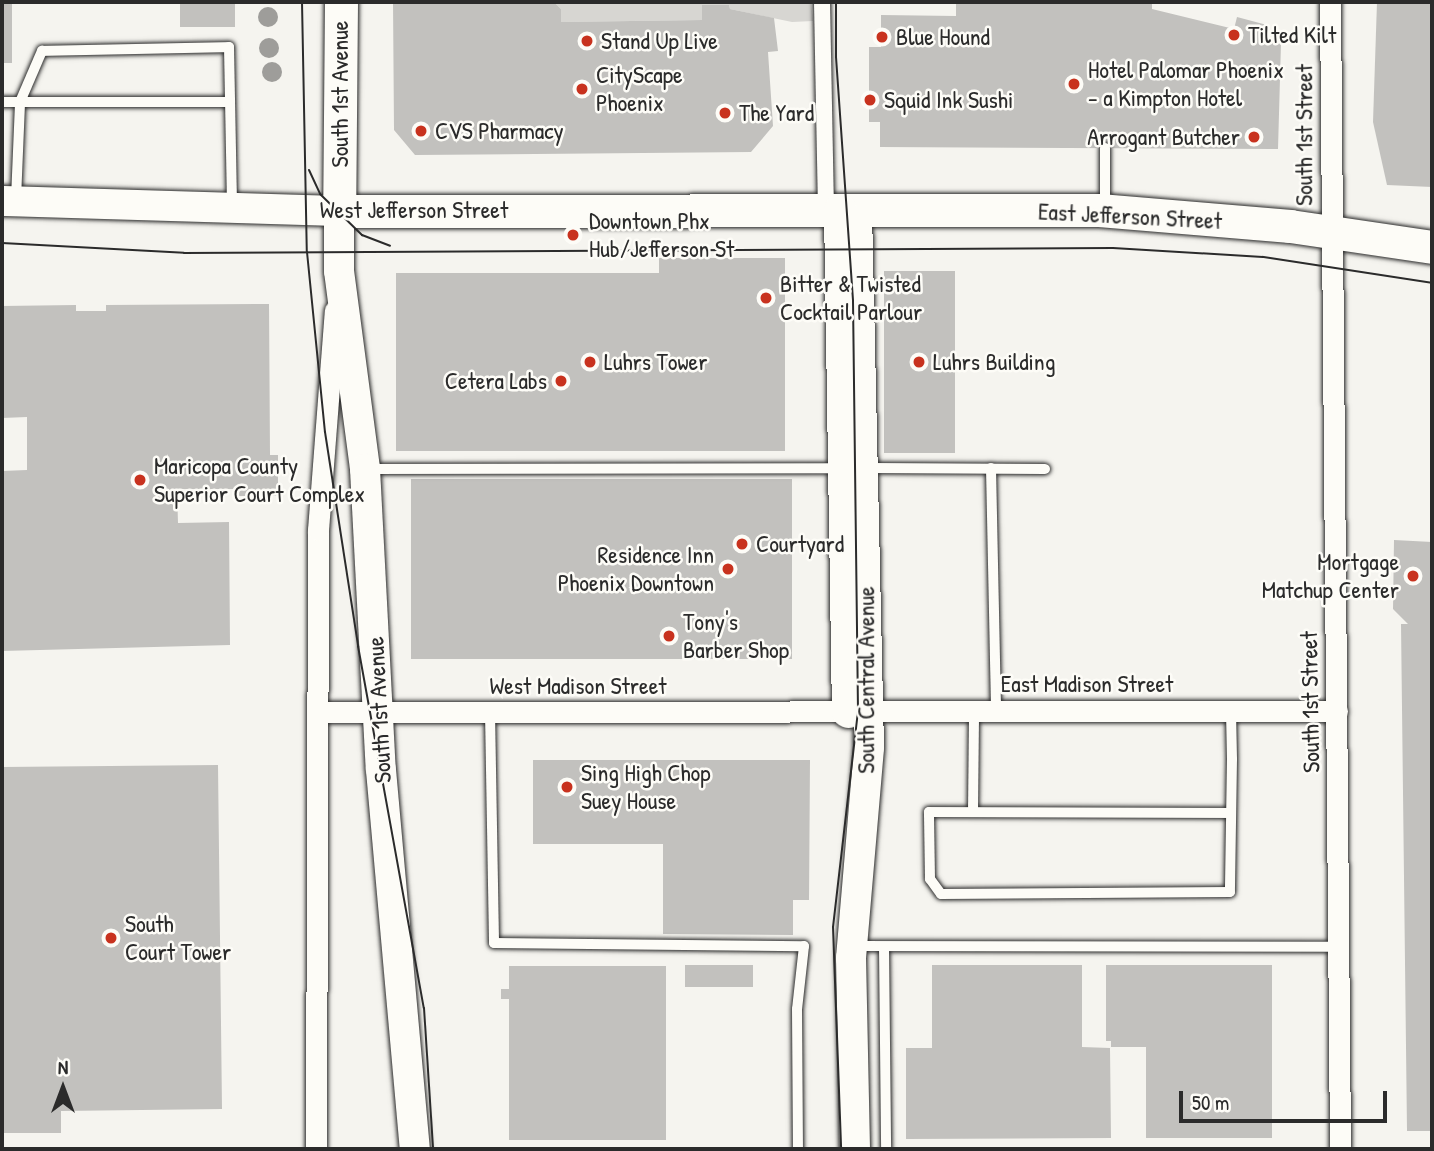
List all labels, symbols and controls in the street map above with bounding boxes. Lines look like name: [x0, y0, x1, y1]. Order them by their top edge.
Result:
street label: South 1st Avenue: [326, 21, 354, 167]
place label: Tilted Kilt: [1248, 21, 1336, 49]
place label: Blue Hound: [896, 23, 990, 51]
place label: Stand Up Live: [601, 27, 718, 55]
marker: Tilted Kilt: [1226, 27, 1242, 43]
marker: Blue Hound: [874, 29, 890, 45]
marker: Stand Up Live: [579, 33, 595, 49]
place label: Hotel Palomar Phoenix - a Kimpton Hotel: [1088, 56, 1284, 112]
place label: CityScape Phoenix: [596, 61, 682, 117]
street label: South 1st Street: [1290, 64, 1318, 206]
marker: Hotel Palomar Phoenix - a Kimpton Hotel: [1066, 76, 1082, 92]
marker: CityScape Phoenix: [574, 81, 590, 97]
place label: Squid Ink Sushi: [884, 86, 1013, 114]
marker: Squid Ink Sushi: [862, 92, 878, 108]
place label: The Yard: [739, 99, 814, 127]
marker: The Yard: [717, 105, 733, 121]
place label: CVS Pharmacy: [435, 117, 564, 145]
marker: CVS Pharmacy: [413, 123, 429, 139]
place label: Arrogant Butcher: [1087, 123, 1240, 151]
marker: Arrogant Butcher: [1246, 129, 1262, 145]
street label: West Jefferson Street: [320, 196, 508, 224]
street label: East Jefferson Street: [1037, 197, 1223, 235]
place label: Downtown Phx Hub/Jefferson St: [589, 207, 734, 263]
marker: Downtown Phx Hub/Jefferson St: [563, 225, 583, 245]
place label: Bitter & Twisted Cocktail Parlour: [780, 270, 922, 326]
marker: Bitter & Twisted Cocktail Parlour: [758, 290, 774, 306]
place label: Luhrs Tower: [604, 348, 707, 376]
place label: Luhrs Building: [933, 348, 1055, 376]
marker: Luhrs Tower: [582, 354, 598, 370]
marker: Luhrs Building: [911, 354, 927, 370]
place label: Cetera Labs: [445, 367, 547, 395]
marker: Cetera Labs: [553, 373, 569, 389]
place label: Maricopa County Superior Court Complex: [154, 452, 365, 508]
marker: Maricopa County Superior Court Complex: [132, 472, 148, 488]
place label: Courtyard: [756, 530, 844, 558]
marker: Courtyard: [734, 536, 750, 552]
place label: Residence Inn Phoenix Downtown: [558, 541, 714, 597]
place label: Mortgage Matchup Center: [1262, 548, 1399, 604]
marker: Residence Inn Phoenix Downtown: [720, 561, 736, 577]
marker: Mortgage Matchup Center: [1405, 568, 1421, 584]
street label: South Central Avenue: [852, 586, 880, 774]
place label: Tony's Barber Shop: [683, 608, 789, 664]
marker: Tony's Barber Shop: [661, 628, 677, 644]
street label: South 1st Street: [1294, 631, 1326, 773]
street label: South 1st Avenue: [361, 636, 397, 784]
street label: East Madison Street: [1001, 670, 1173, 698]
street label: West Madison Street: [490, 672, 666, 700]
place label: Sing High Chop Suey House: [581, 759, 711, 815]
marker: Sing High Chop Suey House: [559, 779, 575, 795]
place label: South Court Tower: [125, 910, 231, 966]
marker: South Court Tower: [103, 930, 119, 946]
north arrow: [28, 1053, 98, 1123]
text: N: [58, 1054, 68, 1080]
scale bar: [1182, 1078, 1390, 1122]
text: 50 m: [1192, 1088, 1229, 1117]

